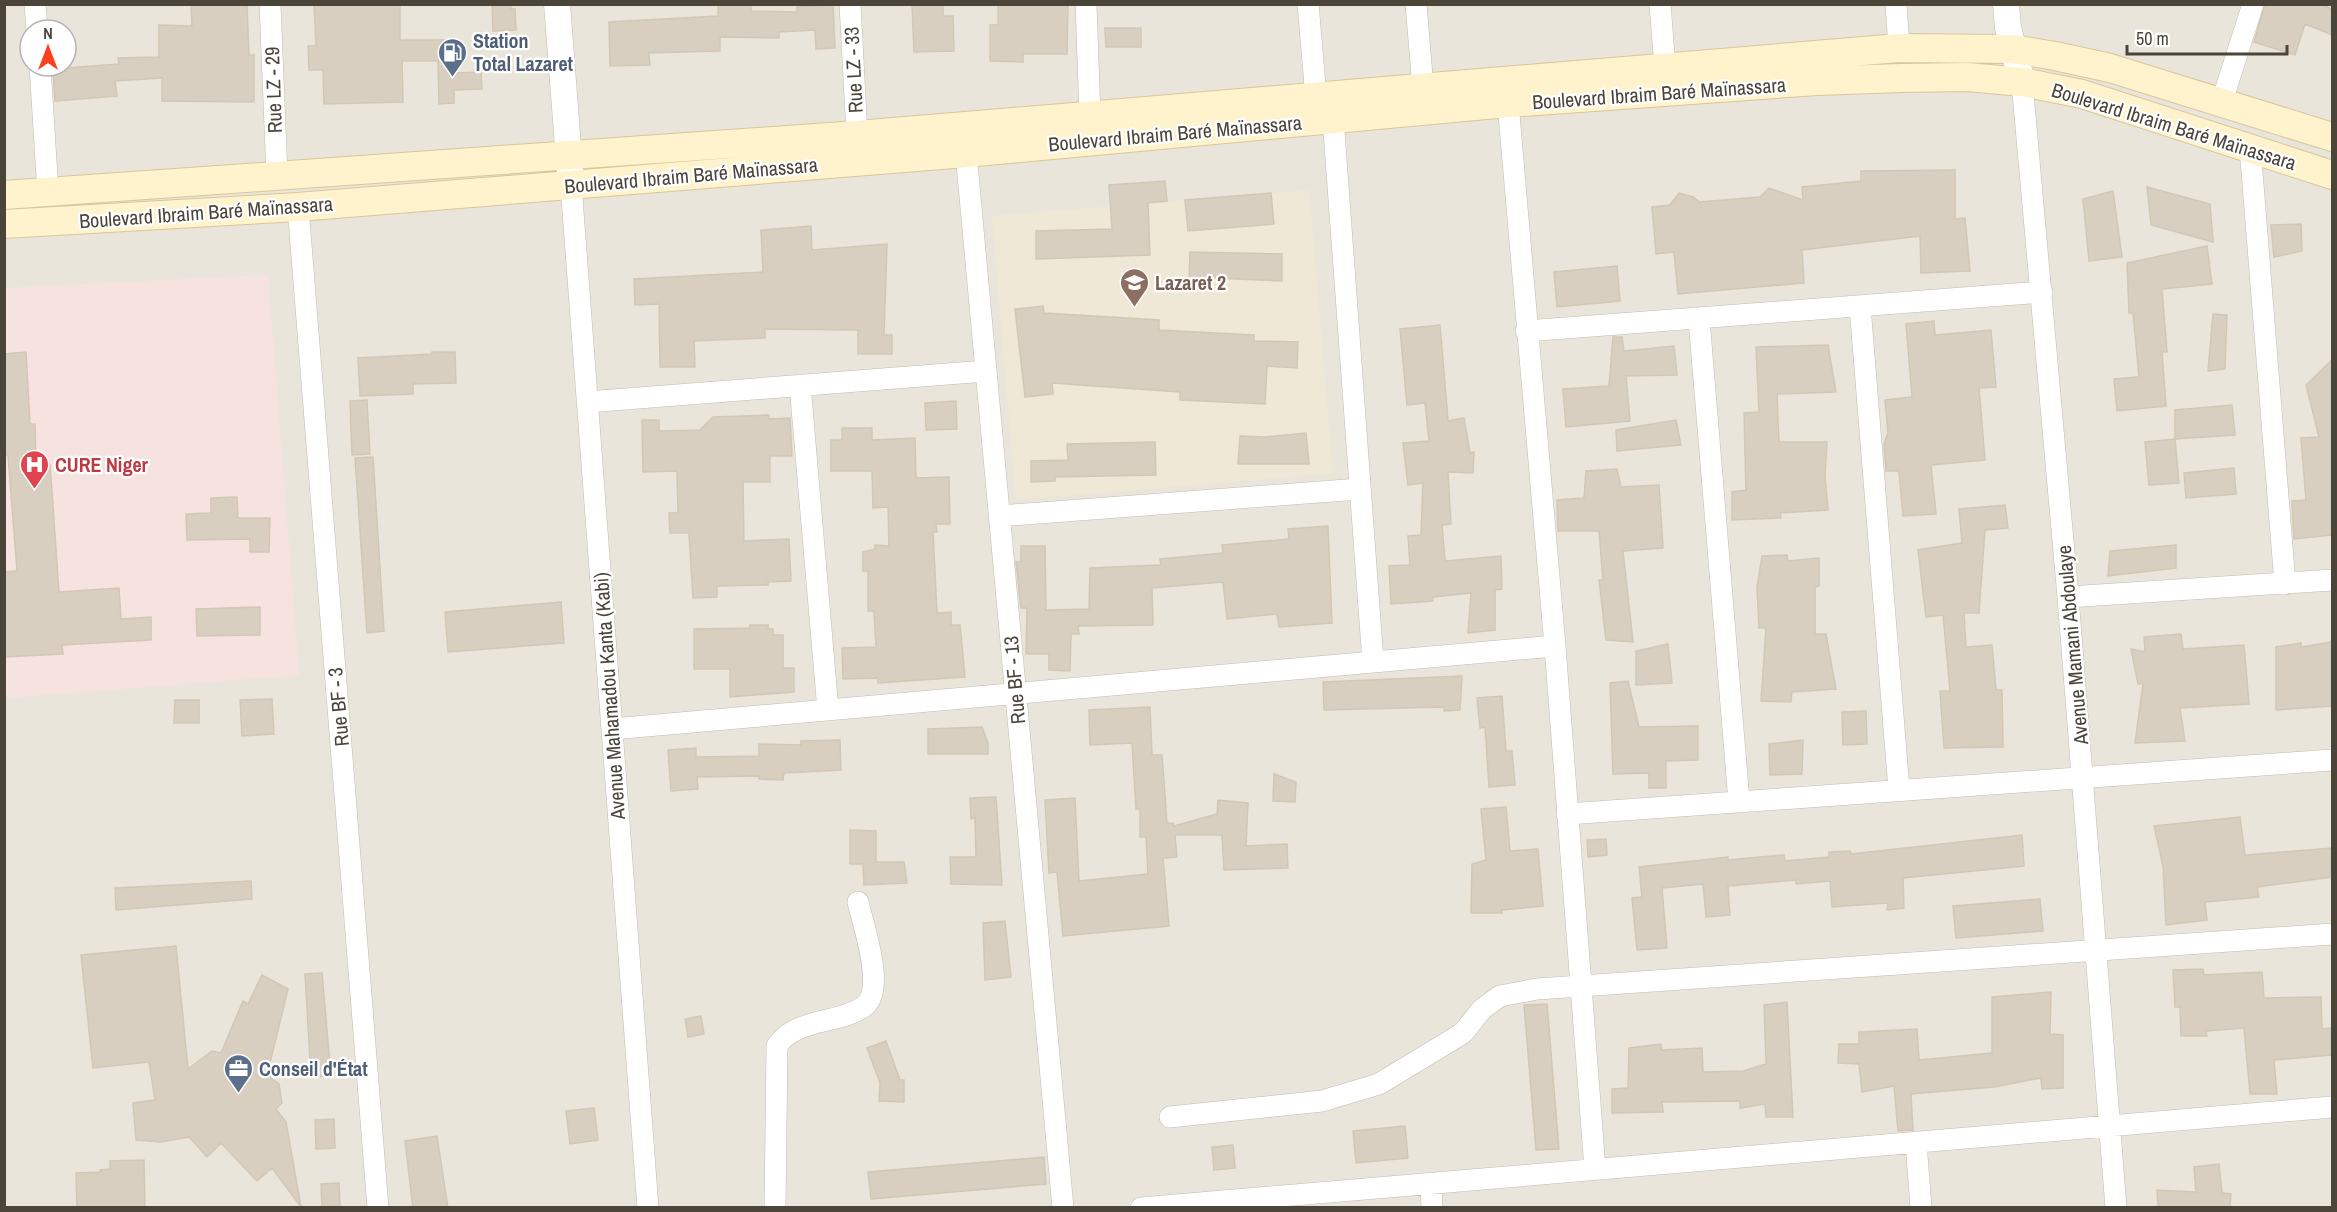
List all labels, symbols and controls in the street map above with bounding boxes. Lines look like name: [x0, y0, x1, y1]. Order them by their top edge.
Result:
north arrow: [18, 18, 78, 78]
scale bar: [2127, 18, 2288, 56]
text: N: [43, 22, 53, 44]
street label: Rue LZ - 33: [837, 26, 869, 114]
text: 50 m: [2136, 26, 2169, 51]
place label: Station Total Lazaret: [473, 27, 573, 77]
fuel station icon: Station Total Lazaret: [436, 36, 468, 78]
street label: Rue LZ - 29: [258, 46, 288, 134]
street label: Boulevard Ibraim Baré Maïnassara: [1531, 71, 1787, 115]
street label: Boulevard Ibraim Baré Maïnassara: [2048, 76, 2300, 176]
street label: Boulevard Ibraim Baré Maïnassara: [1047, 108, 1303, 158]
street label: Boulevard Ibraim Baré Maïnassara: [563, 150, 819, 200]
street label: Boulevard Ibraim Baré Maïnassara: [78, 190, 334, 234]
school or university icon: Lazaret 2: [1118, 266, 1150, 308]
place label: Lazaret 2: [1155, 269, 1226, 296]
hospital icon: CURE Niger: [18, 448, 50, 490]
place label: CURE Niger: [55, 451, 149, 478]
street label: Avenue Mamani Abdoulaye: [2050, 544, 2094, 747]
street label: Avenue Mahamadou Kanta (Kabi): [587, 572, 631, 821]
street label: Rue BF - 13: [997, 635, 1031, 725]
street label: Rue BF - 3: [321, 666, 355, 748]
office icon: Conseil d'État: [222, 1052, 254, 1094]
place label: Conseil d'État: [259, 1055, 368, 1082]

